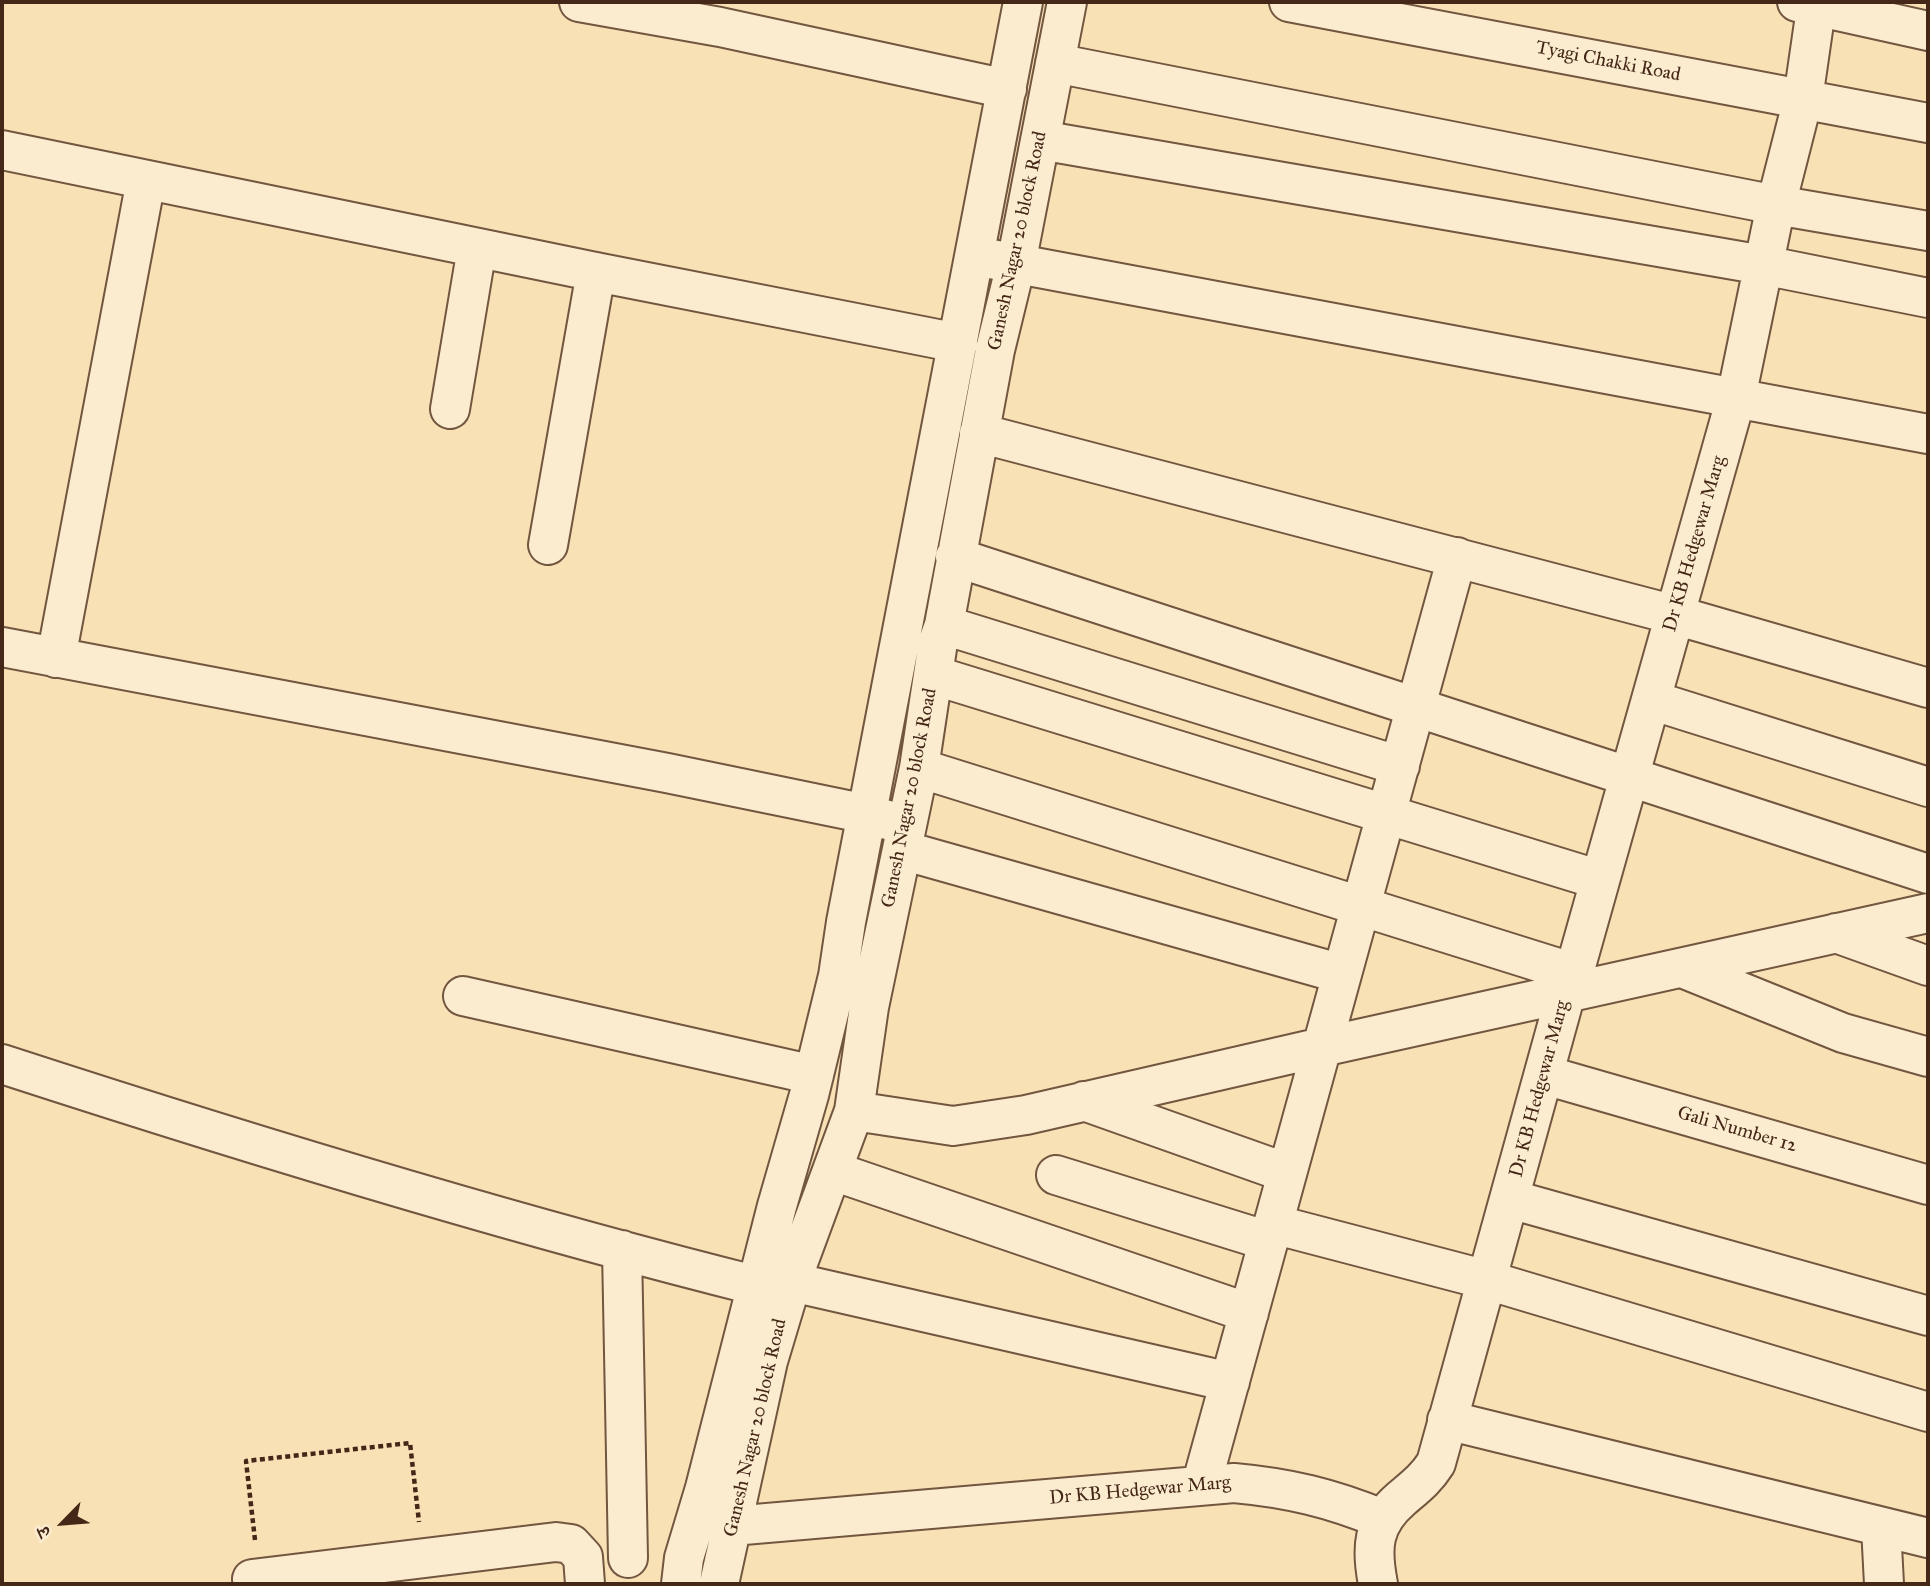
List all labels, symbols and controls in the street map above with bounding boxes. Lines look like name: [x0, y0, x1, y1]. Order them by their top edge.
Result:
street label: Tyagi Chakki Road: [1534, 37, 1682, 87]
street label: Ganesh Nagar 20 block Road: [984, 129, 1052, 353]
street label: Dr KB Hedgewar Marg: [1659, 453, 1731, 635]
street label: Ganesh Nagar 20 block Road: [878, 686, 942, 910]
street label: Dr KB Hedgewar Marg: [1505, 998, 1575, 1180]
street label: Gali Number 12: [1675, 1102, 1799, 1158]
street label: Ganesh Nagar 20 block Road: [720, 1317, 792, 1539]
street label: Dr KB Hedgewar Marg: [1048, 1472, 1232, 1510]
north arrow: [28, 1488, 98, 1558]
text: उ: [31, 1523, 56, 1541]

